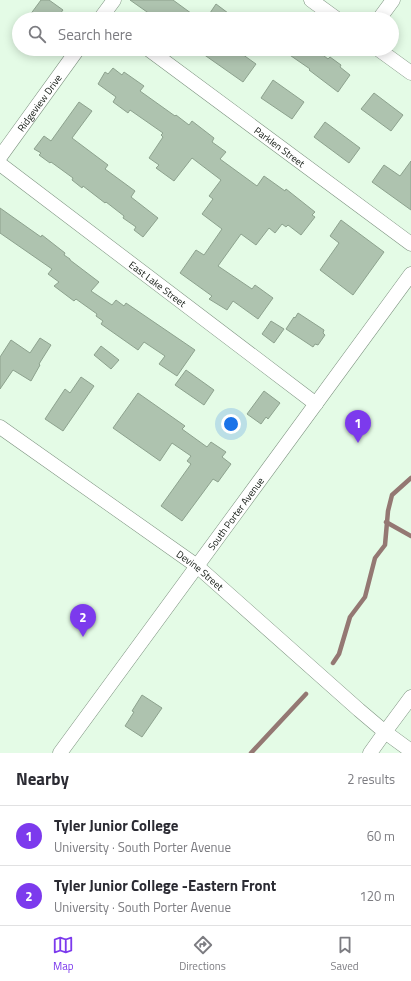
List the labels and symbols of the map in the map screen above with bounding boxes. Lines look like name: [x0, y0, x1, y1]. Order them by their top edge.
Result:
street label: Ridgeview Drive: [13, 71, 65, 134]
street label: Parklen Street: [251, 123, 309, 171]
street label: East Lake Street: [126, 257, 190, 311]
pin: 1: [345, 410, 371, 443]
your location: [221, 414, 241, 434]
street label: South Porter Avenue: [204, 474, 267, 553]
street label: Devine Street: [173, 546, 227, 594]
pin: 2: [70, 604, 96, 637]

